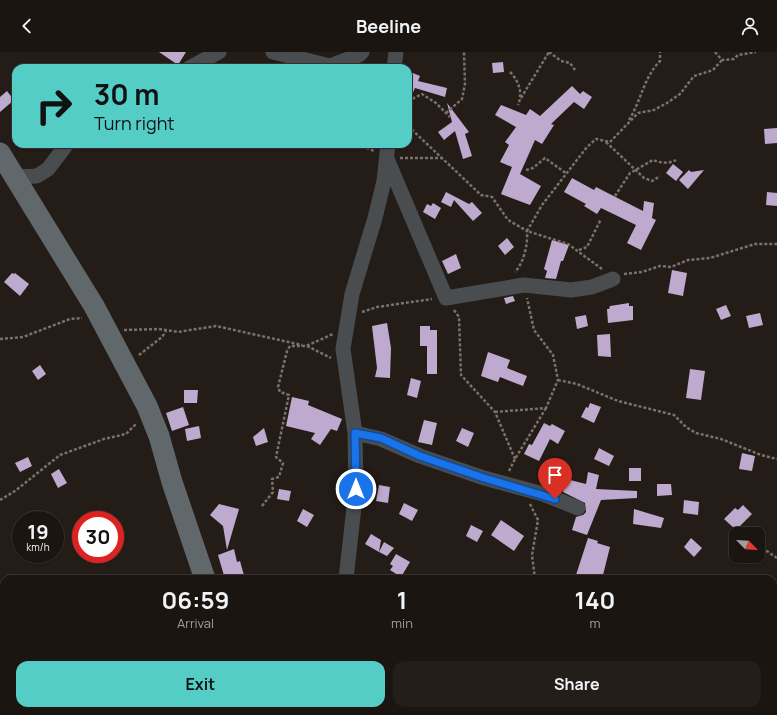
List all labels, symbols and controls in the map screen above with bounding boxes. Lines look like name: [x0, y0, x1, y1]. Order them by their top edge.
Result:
text: Beeline: [356, 14, 421, 38]
icon: back: [16, 15, 38, 37]
icon: person: [739, 15, 761, 37]
text: 30 m: [94, 75, 159, 113]
icon: right: [28, 80, 80, 132]
text: Turn right: [94, 111, 175, 135]
pin: [538, 458, 572, 499]
icon: arrive: [544, 464, 566, 486]
position arrow: [335, 468, 377, 510]
speed limit sign: 30: [72, 511, 124, 563]
text: 19: [27, 518, 49, 545]
north arrow: [729, 527, 765, 563]
map controls: [729, 527, 765, 563]
text: km/h: [26, 540, 50, 554]
text: 06:59: [162, 583, 230, 616]
text: 1: [397, 583, 407, 616]
text: 140: [574, 583, 615, 616]
text: Arrival: [177, 614, 214, 632]
text: min: [391, 614, 413, 632]
text: m: [589, 614, 600, 632]
button: Exit: [16, 661, 385, 707]
button: Share: [393, 661, 761, 707]

